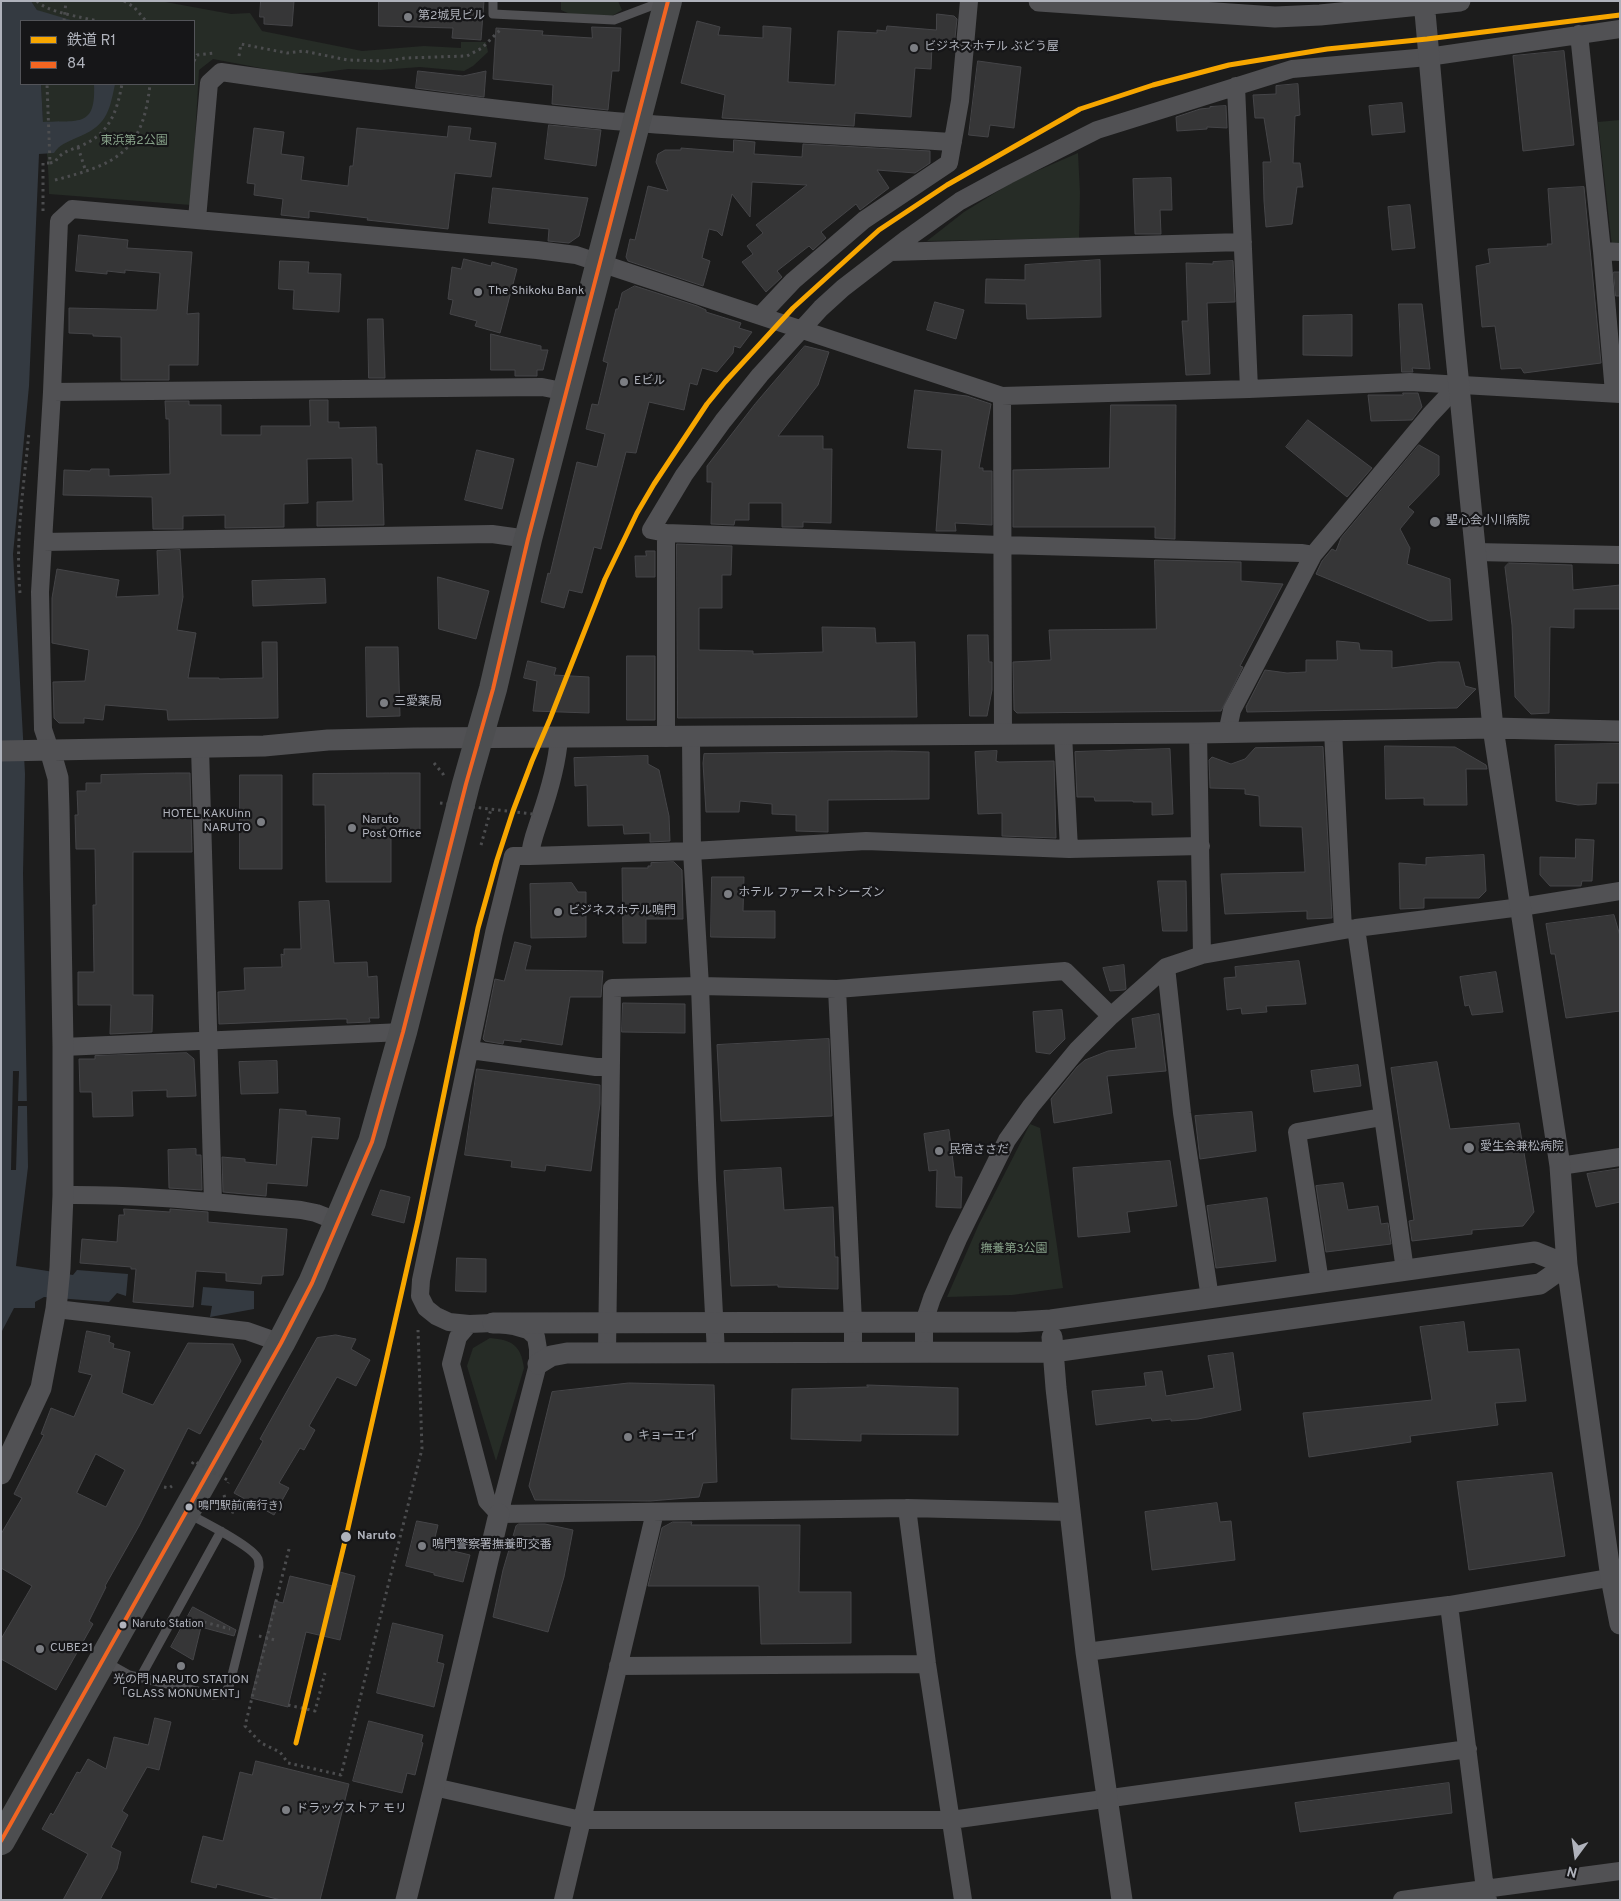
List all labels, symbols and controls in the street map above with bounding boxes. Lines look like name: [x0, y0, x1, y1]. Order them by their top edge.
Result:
place label: 第2城見ビル: [418, 10, 485, 24]
marker: 第2城見ビル: [402, 11, 414, 23]
legend: [20, 20, 195, 85]
text: 鉄道 R1: [67, 32, 116, 51]
place label: ビジネスホテル ぶどう屋: [924, 41, 1059, 55]
marker: ビジネスホテル ぶどう屋: [908, 42, 920, 54]
text: 84: [67, 55, 85, 74]
park label: 東浜第2公園: [100, 135, 168, 149]
place label: The Shikoku Bank: [488, 285, 584, 299]
marker: The Shikoku Bank: [472, 286, 484, 298]
place label: Eビル: [634, 375, 665, 389]
marker: Eビル: [618, 376, 630, 388]
marker: 聖心会小川病院: [1428, 515, 1442, 529]
place label: 聖心会小川病院: [1446, 515, 1530, 529]
place label: 三愛薬局: [394, 696, 442, 710]
marker: 三愛薬局: [378, 697, 390, 709]
place label: HOTEL KAKUinn NARUTO: [162, 808, 251, 836]
place label: Naruto Post Office: [362, 814, 421, 842]
marker: HOTEL KAKUinn NARUTO: [255, 816, 267, 828]
marker: Naruto Post Office: [346, 822, 358, 834]
place label: ホテル ファーストシーズン: [738, 887, 885, 901]
marker: ホテル ファーストシーズン: [722, 888, 734, 900]
place label: ビジネスホテル鳴門: [568, 905, 676, 919]
marker: ビジネスホテル鳴門: [552, 906, 564, 918]
marker: 愛生会兼松病院: [1462, 1141, 1476, 1155]
place label: 愛生会兼松病院: [1480, 1141, 1564, 1155]
place label: 民宿ささだ: [949, 1144, 1009, 1158]
marker: 民宿ささだ: [933, 1145, 945, 1157]
park label: 撫養第3公園: [980, 1243, 1048, 1257]
place label: キョーエイ: [638, 1430, 698, 1444]
marker: キョーエイ: [622, 1431, 634, 1443]
place label: 鳴門駅前(南行き): [198, 1500, 283, 1514]
marker: 鳴門駅前(南行き): [184, 1502, 194, 1512]
marker: Naruto: [339, 1530, 353, 1544]
place label: Naruto: [357, 1530, 396, 1544]
place label: 鳴門警察署撫養町交番: [432, 1539, 552, 1553]
marker: 鳴門警察署撫養町交番: [416, 1540, 428, 1552]
place label: Naruto Station: [132, 1618, 204, 1632]
marker: Naruto Station: [118, 1620, 128, 1630]
place label: CUBE21: [50, 1642, 93, 1656]
marker: CUBE21: [34, 1643, 46, 1655]
marker: 光の門 NARUTO STATION 「GLASS MONUMENT」: [175, 1660, 187, 1672]
place label: 光の門 NARUTO STATION 「GLASS MONUMENT」: [113, 1674, 249, 1702]
place label: ドラッグストア モリ: [296, 1803, 407, 1817]
marker: ドラッグストア モリ: [280, 1804, 292, 1816]
north arrow: [1551, 1831, 1601, 1881]
text: N: [1565, 1862, 1579, 1881]

